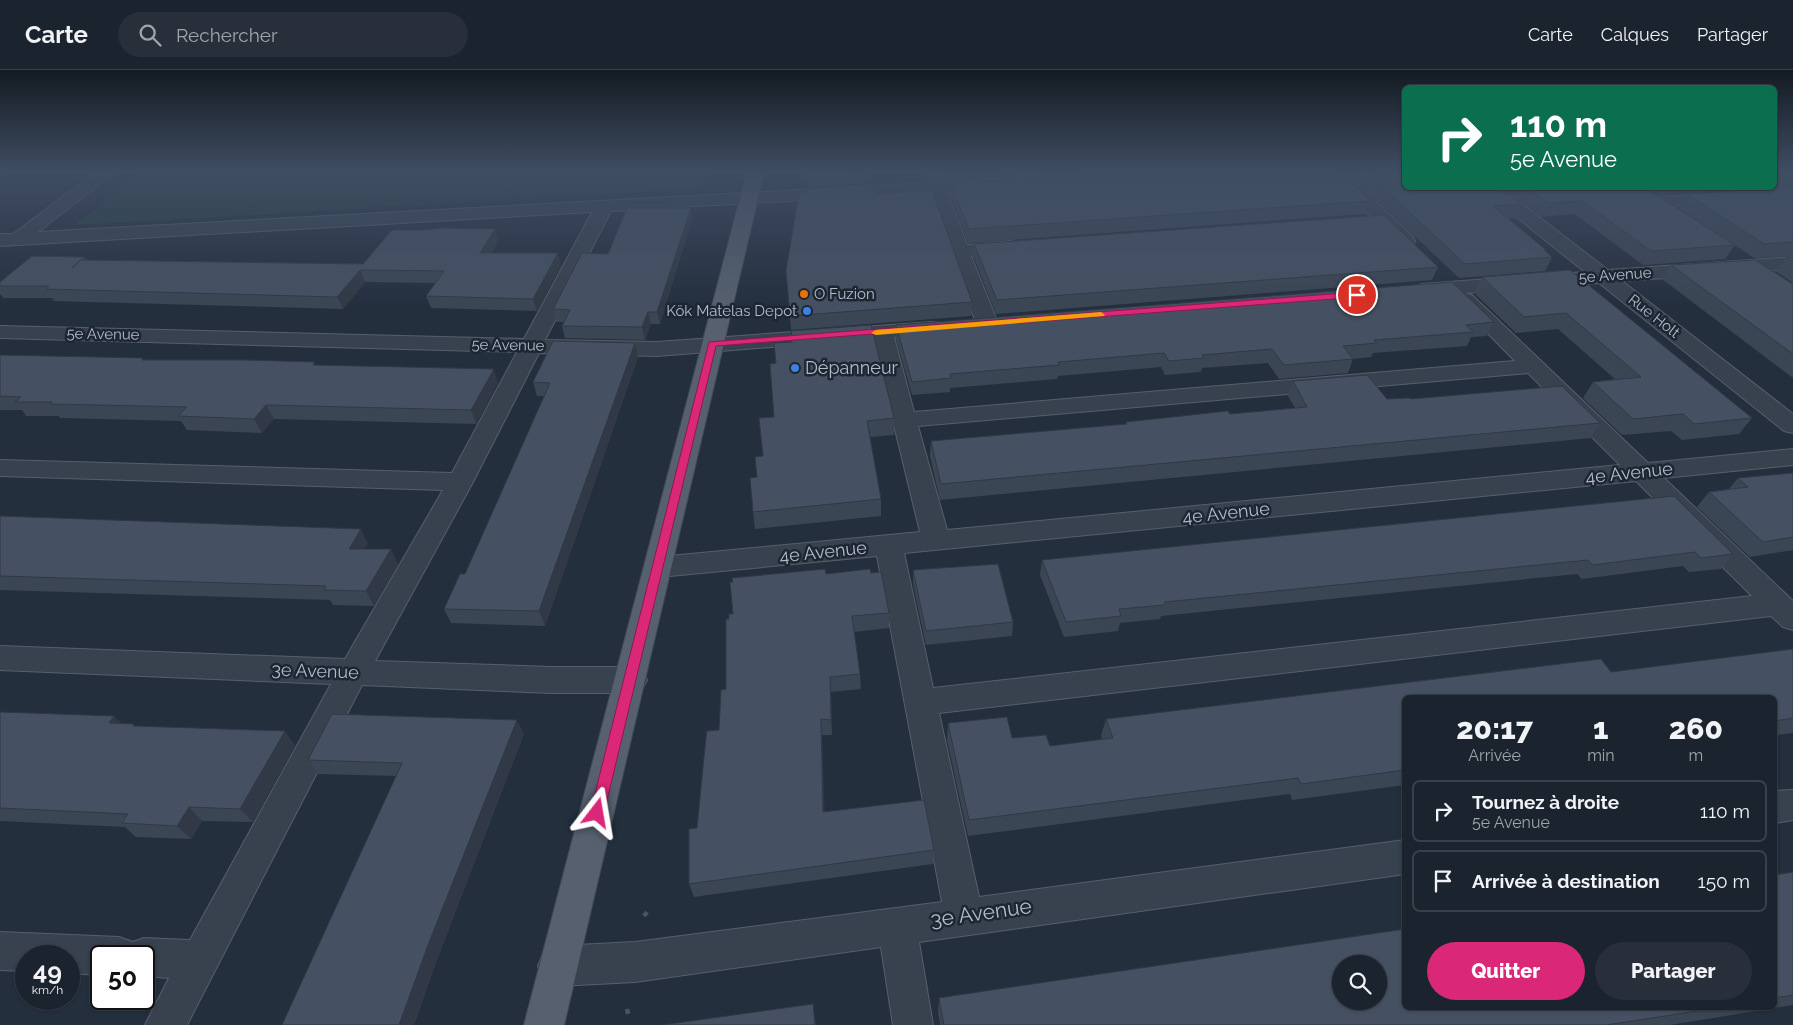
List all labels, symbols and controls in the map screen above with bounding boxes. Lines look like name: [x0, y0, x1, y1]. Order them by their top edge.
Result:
search box: [118, 12, 468, 57]
text: Carte: [25, 20, 88, 49]
icon: search: [136, 21, 164, 49]
text: Rechercher: [176, 24, 278, 46]
text: Carte: [1528, 24, 1573, 45]
text: Calques: [1601, 24, 1669, 45]
text: Partager: [1697, 24, 1768, 45]
text: 110 m: [1510, 104, 1607, 145]
icon: right: [1427, 105, 1492, 170]
text: 5e Avenue: [1510, 146, 1617, 172]
street label: 5e Avenue: [1578, 263, 1652, 287]
pin: [1336, 274, 1378, 316]
icon: arrive: [1343, 281, 1371, 309]
place label: O Fuzion: [814, 285, 875, 303]
marker: O Fuzion: [798, 288, 810, 300]
street label: Rue Holt: [1625, 290, 1683, 342]
place label: Kök Matelas Depot: [666, 302, 797, 320]
marker: Kök Matelas Depot: [801, 305, 813, 317]
street label: 5e Avenue: [66, 324, 140, 344]
street label: 5e Avenue: [471, 335, 545, 355]
place label: Dépanneur: [805, 357, 899, 378]
marker: Dépanneur: [789, 362, 801, 374]
street label: 4e Avenue: [1584, 457, 1674, 488]
street label: 4e Avenue: [1181, 497, 1271, 528]
street label: 4e Avenue: [778, 536, 868, 567]
street label: 3e Avenue: [271, 658, 359, 683]
text: 20:17: [1456, 711, 1533, 746]
text: 1: [1593, 711, 1609, 746]
text: 260: [1669, 711, 1723, 746]
text: Arrivée: [1468, 746, 1521, 765]
text: min: [1587, 746, 1615, 765]
text: m: [1688, 746, 1703, 765]
position arrow: [570, 786, 622, 838]
text: Tournez à droite: [1472, 791, 1619, 813]
icon: right: [1429, 797, 1457, 825]
text: 110 m: [1700, 800, 1750, 822]
text: 5e Avenue: [1472, 813, 1550, 832]
icon: arrive: [1429, 867, 1457, 895]
text: Arrivée à destination: [1472, 870, 1660, 892]
text: 150 m: [1698, 870, 1750, 892]
street label: 3e Avenue: [929, 893, 1033, 932]
button: Quitter: [1427, 942, 1585, 1000]
button: Partager: [1595, 942, 1752, 1000]
speed limit sign: 50: [90, 945, 155, 1010]
map controls: [1332, 955, 1387, 1010]
button: search: [1332, 955, 1387, 1010]
text: 49: [33, 956, 62, 986]
text: km/h: [32, 983, 63, 997]

